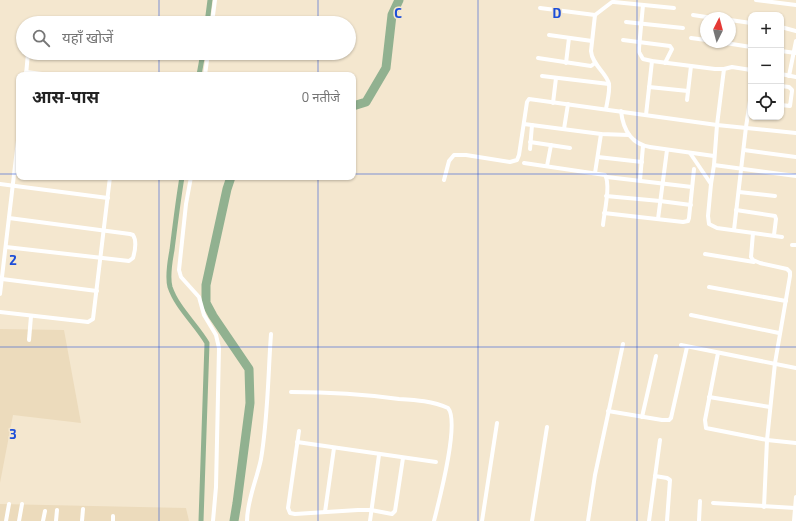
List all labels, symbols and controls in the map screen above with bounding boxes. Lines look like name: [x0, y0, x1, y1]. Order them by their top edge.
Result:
text: C: [394, 5, 402, 21]
text: D: [553, 5, 562, 21]
north arrow: [700, 12, 736, 48]
map controls: [748, 12, 784, 120]
button: +: [748, 12, 784, 48]
search box: [16, 16, 356, 60]
icon: search: [30, 27, 52, 49]
text: यहाँ खोजें: [62, 28, 113, 46]
button: −: [748, 48, 784, 84]
button: locate: [748, 84, 784, 120]
text: आस-पास: [32, 86, 99, 106]
text: 0 नतीजे: [302, 89, 340, 105]
text: 2: [9, 252, 17, 268]
text: 3: [9, 426, 17, 442]

